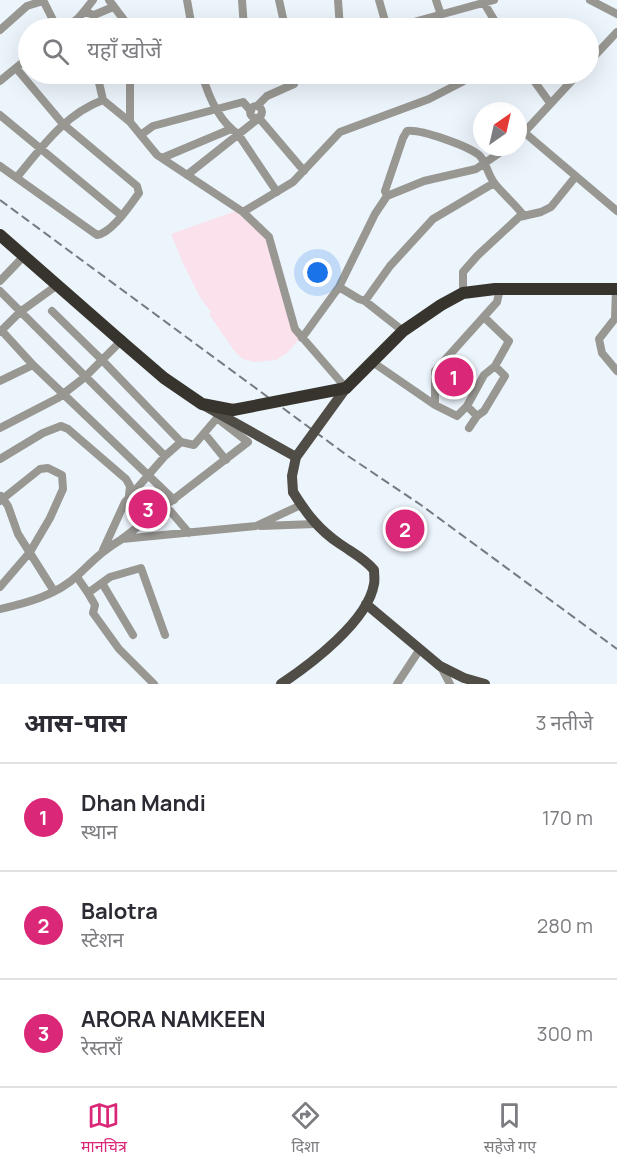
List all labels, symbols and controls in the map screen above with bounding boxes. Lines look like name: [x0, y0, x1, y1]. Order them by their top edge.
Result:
search box: [18, 18, 599, 84]
icon: search: [39, 35, 72, 68]
text: यहाँ खोजें: [87, 35, 162, 65]
north arrow: [473, 102, 527, 156]
your location: [303, 258, 332, 287]
pin: 1: [434, 354, 474, 400]
pin: 3: [128, 486, 168, 532]
pin: 2: [386, 506, 424, 552]
text: आस-पास: [24, 704, 127, 740]
text: 3 नतीजे: [535, 709, 593, 736]
text: Dhan Mandi: [81, 788, 206, 818]
text: 1: [39, 804, 48, 831]
text: 170 m: [542, 804, 593, 831]
text: स्थान: [81, 818, 117, 845]
text: Balotra: [81, 896, 158, 926]
text: 2: [38, 912, 49, 939]
text: 280 m: [537, 912, 593, 939]
text: स्टेशन: [81, 926, 124, 953]
text: ARORA NAMKEEN: [81, 1004, 266, 1034]
text: 3: [38, 1020, 49, 1047]
text: 300 m: [537, 1020, 593, 1047]
text: रेस्तराँ: [81, 1034, 122, 1061]
tab: मानचित्र: [81, 1099, 127, 1159]
tab: दिशा: [289, 1099, 322, 1159]
tab: सहेजे गए: [484, 1099, 536, 1159]

